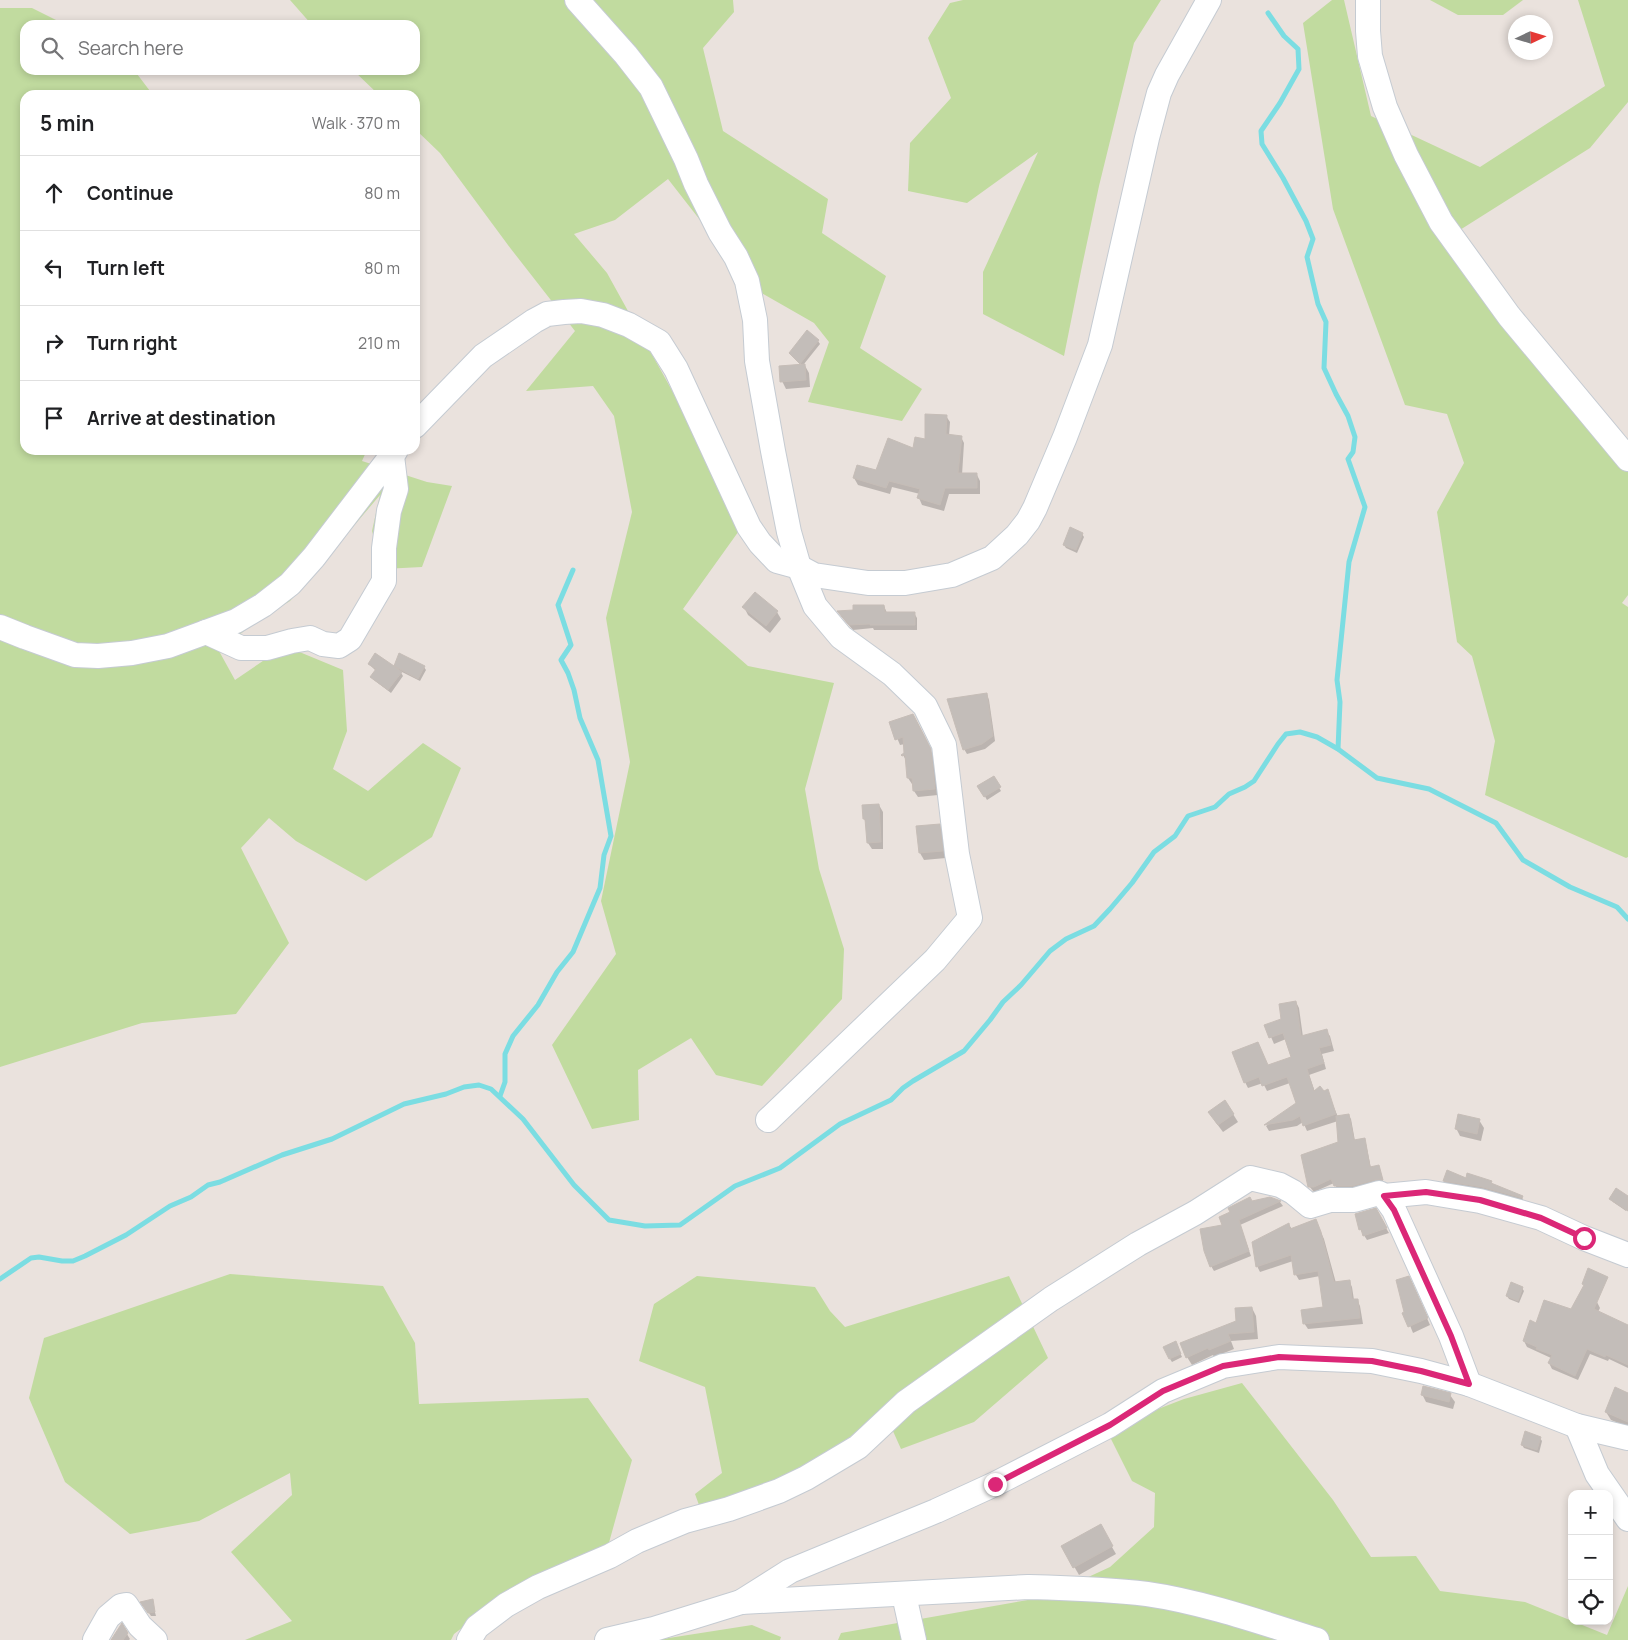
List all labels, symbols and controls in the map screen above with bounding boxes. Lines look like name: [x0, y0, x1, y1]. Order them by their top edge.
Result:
north arrow: [1508, 15, 1553, 60]
search box: [20, 20, 420, 75]
icon: search: [38, 34, 66, 62]
text: Search here: [78, 35, 184, 61]
text: 5 min: [40, 109, 94, 137]
text: Walk · 370 m: [312, 112, 400, 134]
icon: ahead: [40, 179, 68, 207]
text: Continue: [87, 180, 173, 206]
text: 80 m: [364, 182, 400, 204]
icon: left: [40, 254, 68, 282]
text: Turn left: [87, 255, 165, 281]
text: 80 m: [364, 257, 400, 279]
icon: right: [40, 329, 68, 357]
text: Turn right: [87, 330, 177, 356]
text: 210 m: [358, 332, 400, 354]
icon: arrive: [40, 404, 68, 432]
text: Arrive at destination: [87, 405, 276, 431]
route start: [1573, 1227, 1596, 1250]
route end: [984, 1473, 1007, 1496]
map controls: [1568, 1490, 1613, 1625]
button: +: [1568, 1490, 1613, 1535]
button: −: [1568, 1535, 1613, 1580]
button: locate: [1568, 1580, 1613, 1625]

